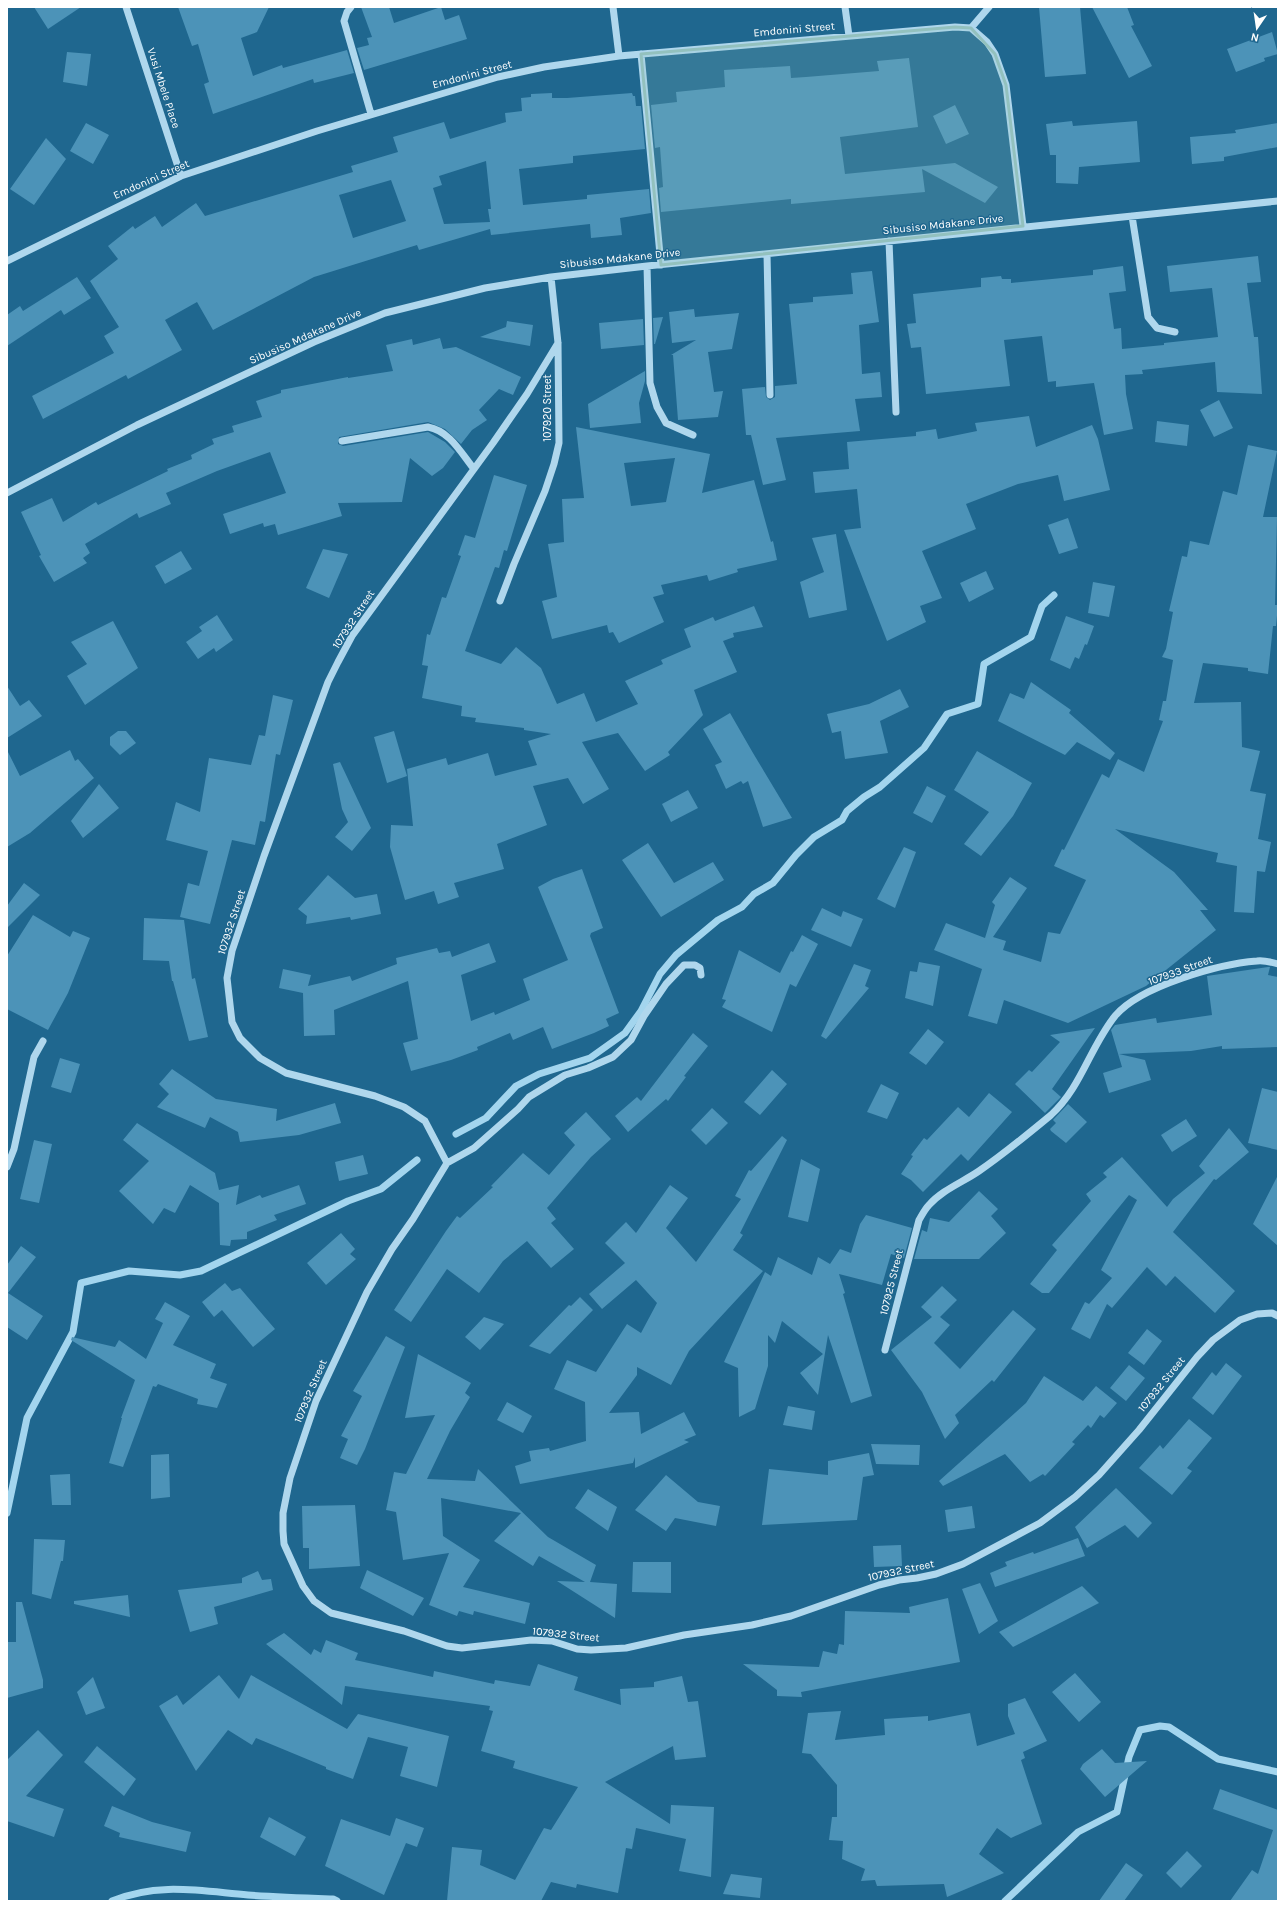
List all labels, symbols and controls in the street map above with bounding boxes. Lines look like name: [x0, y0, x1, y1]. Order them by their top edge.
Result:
north arrow: [1237, 8, 1277, 48]
street label: Emdonini Street: [753, 19, 835, 40]
text: N: [1250, 30, 1260, 44]
street label: Vusi Mbele Place: [144, 46, 183, 130]
street label: Emdonini Street: [431, 58, 513, 91]
street label: Emdonini Street: [111, 157, 191, 202]
street label: Sibusiso Mdakane Drive: [882, 212, 1004, 237]
street label: Sibusiso Mdakane Drive: [559, 246, 681, 271]
street label: Sibusiso Mdakane Drive: [247, 306, 364, 367]
street label: 107920 Street: [541, 374, 554, 442]
street label: 107932 Street: [330, 587, 377, 651]
street label: 107932 Street: [215, 888, 248, 956]
street label: 107933 Street: [1146, 953, 1214, 988]
street label: 107925 Street: [877, 1248, 906, 1316]
street label: 107932 Street: [1135, 1354, 1188, 1415]
street label: 107932 Street: [291, 1358, 330, 1425]
street label: 107932 Street: [867, 1557, 935, 1584]
street label: 107932 Street: [532, 1625, 600, 1644]

